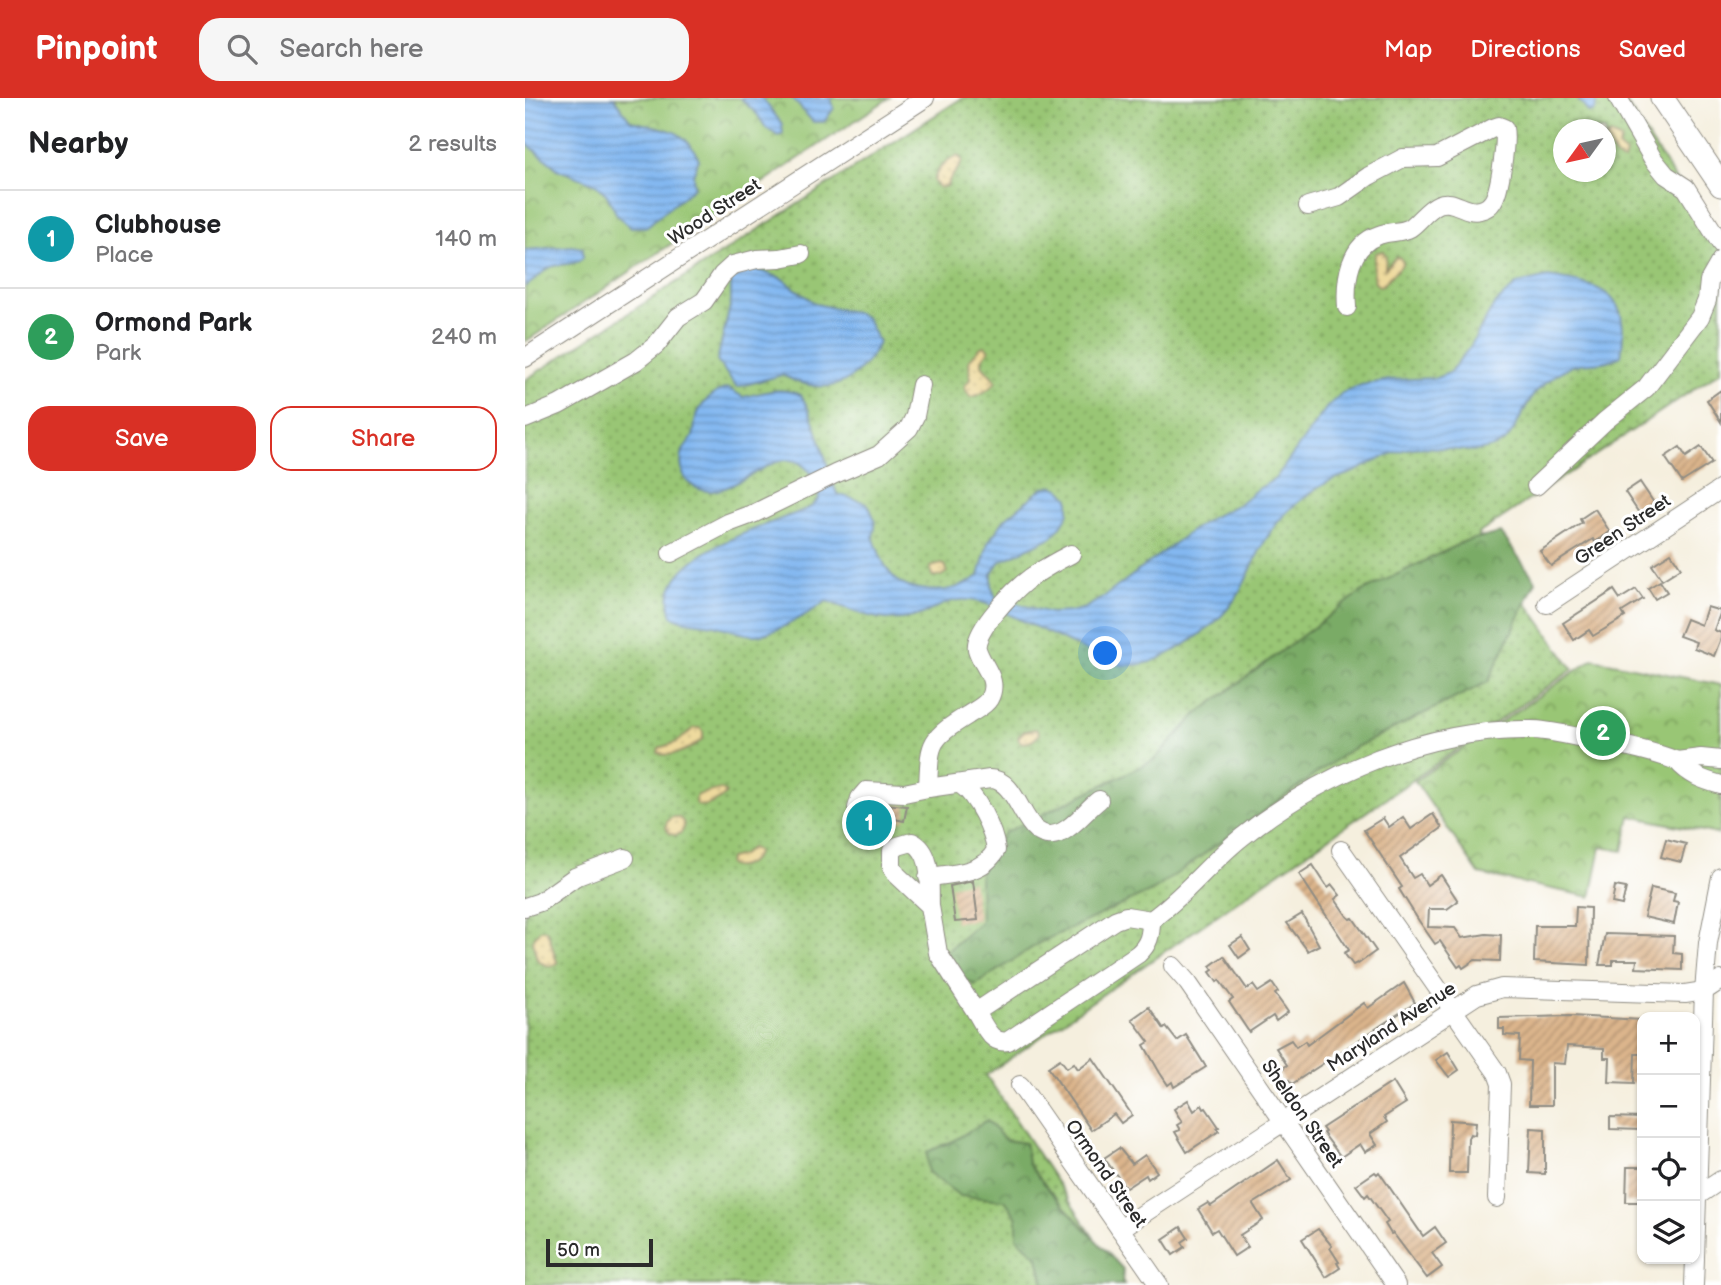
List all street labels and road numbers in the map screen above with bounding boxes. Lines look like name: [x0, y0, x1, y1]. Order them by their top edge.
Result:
street label: Wood Street: [664, 174, 766, 251]
street label: Green Street: [1570, 490, 1675, 571]
street label: Maryland Avenue: [1323, 977, 1461, 1077]
street label: Sheldon Street: [1256, 1055, 1348, 1172]
street label: Ormond Street: [1060, 1116, 1152, 1232]

